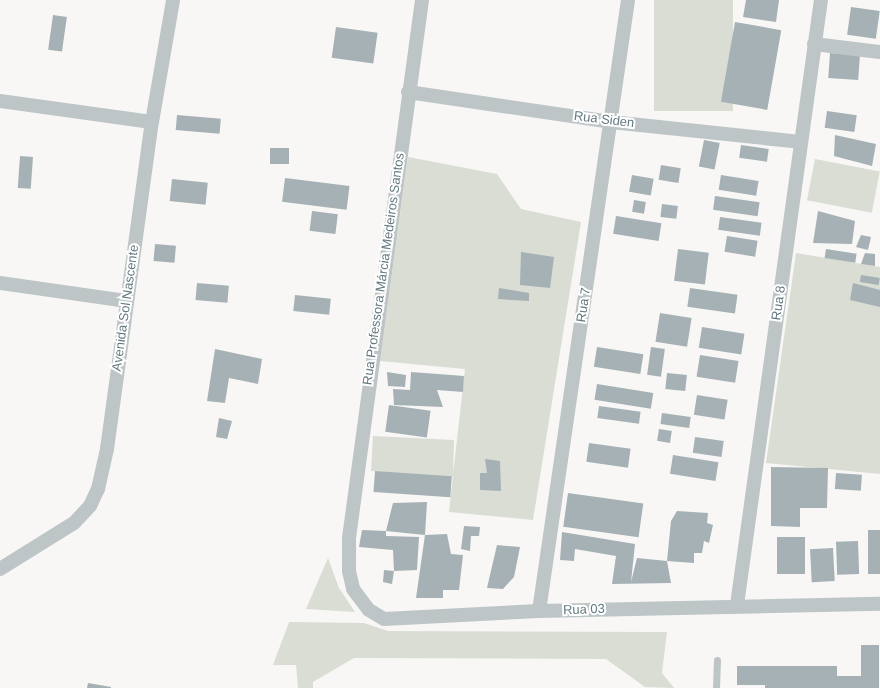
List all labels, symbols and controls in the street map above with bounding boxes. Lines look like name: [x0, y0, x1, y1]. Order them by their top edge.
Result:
street label: Rua Siden: [573, 109, 635, 131]
street label: Rua Professora Márcia Medeiros Santos: [360, 152, 408, 386]
street label: Avenida Sol Nascente: [109, 244, 143, 372]
street label: Rua 8: [769, 285, 789, 321]
street label: Rua 7: [574, 287, 594, 323]
street label: Rua 03: [563, 601, 605, 619]

